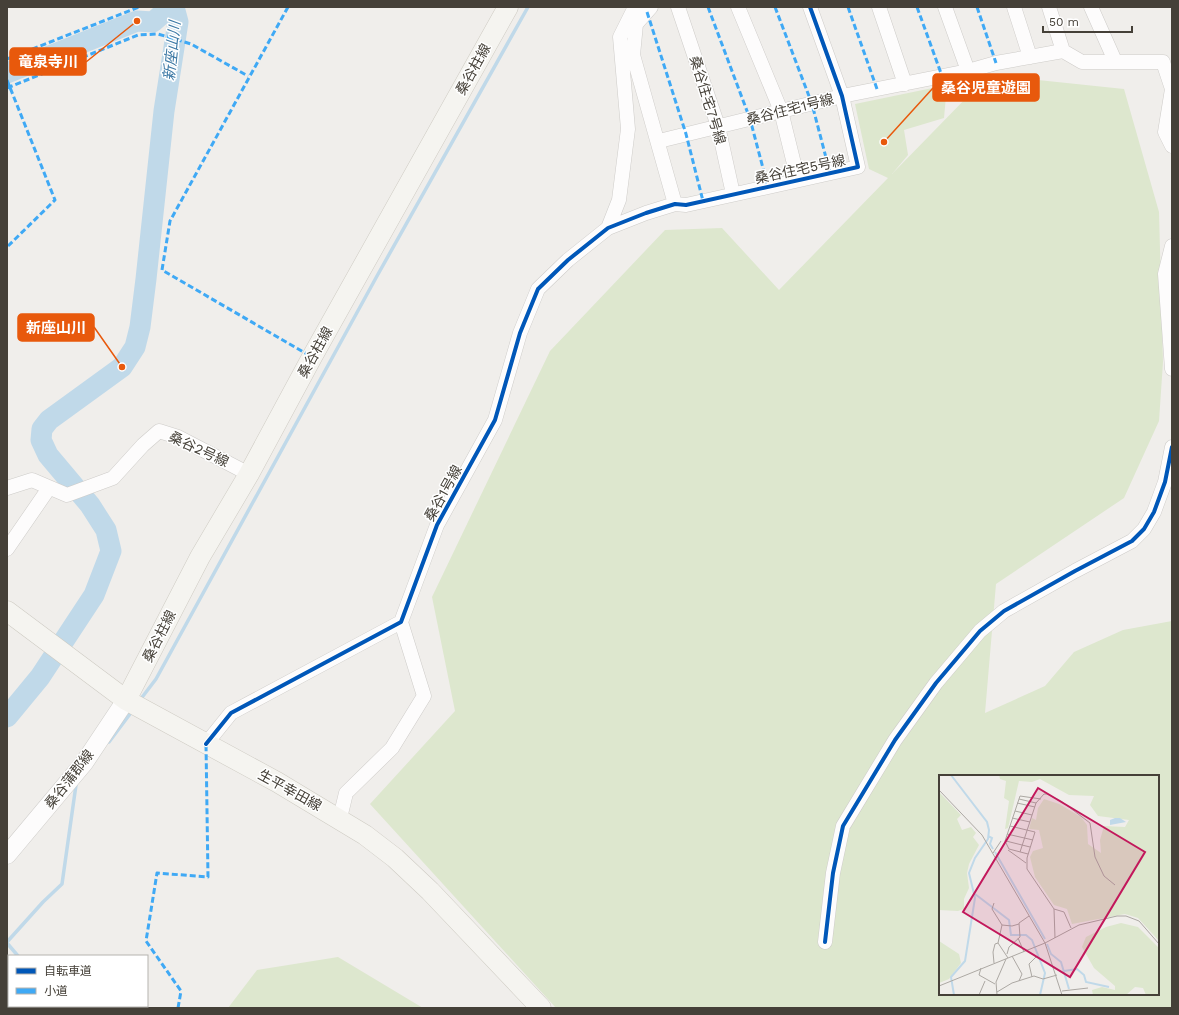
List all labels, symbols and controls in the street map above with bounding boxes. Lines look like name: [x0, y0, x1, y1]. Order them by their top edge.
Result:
scale bar: [1043, 8, 1132, 34]
text: 50 m: [1049, 15, 1079, 29]
water label: 新座山川: [160, 18, 184, 82]
street label: 桑谷柱線: [452, 41, 494, 97]
callout: 竜泉寺川: [10, 48, 86, 75]
text: 竜泉寺川: [18, 53, 78, 71]
street label: 桑谷住宅7号線: [687, 54, 729, 146]
callout: 桑谷児童遊園: [933, 74, 1039, 101]
text: 桑谷児童遊園: [941, 79, 1031, 97]
street label: 桑谷住宅1号線: [745, 90, 835, 128]
street label: 桑谷住宅5号線: [753, 152, 847, 186]
callout: 新座山川: [18, 314, 94, 341]
text: 新座山川: [26, 319, 86, 337]
street label: 桑谷柱線: [294, 324, 336, 380]
street label: 桑谷2号線: [167, 428, 231, 470]
street label: 桑谷1号線: [421, 462, 465, 524]
street label: 桑谷柱線: [139, 607, 179, 665]
street label: 桑谷蒲郡線: [41, 746, 97, 812]
street label: 生平幸田線: [256, 766, 324, 814]
inset map: [939, 775, 1159, 995]
legend: [8, 955, 148, 1007]
text: 自転車道: [44, 964, 92, 978]
text: 小道: [44, 984, 68, 998]

